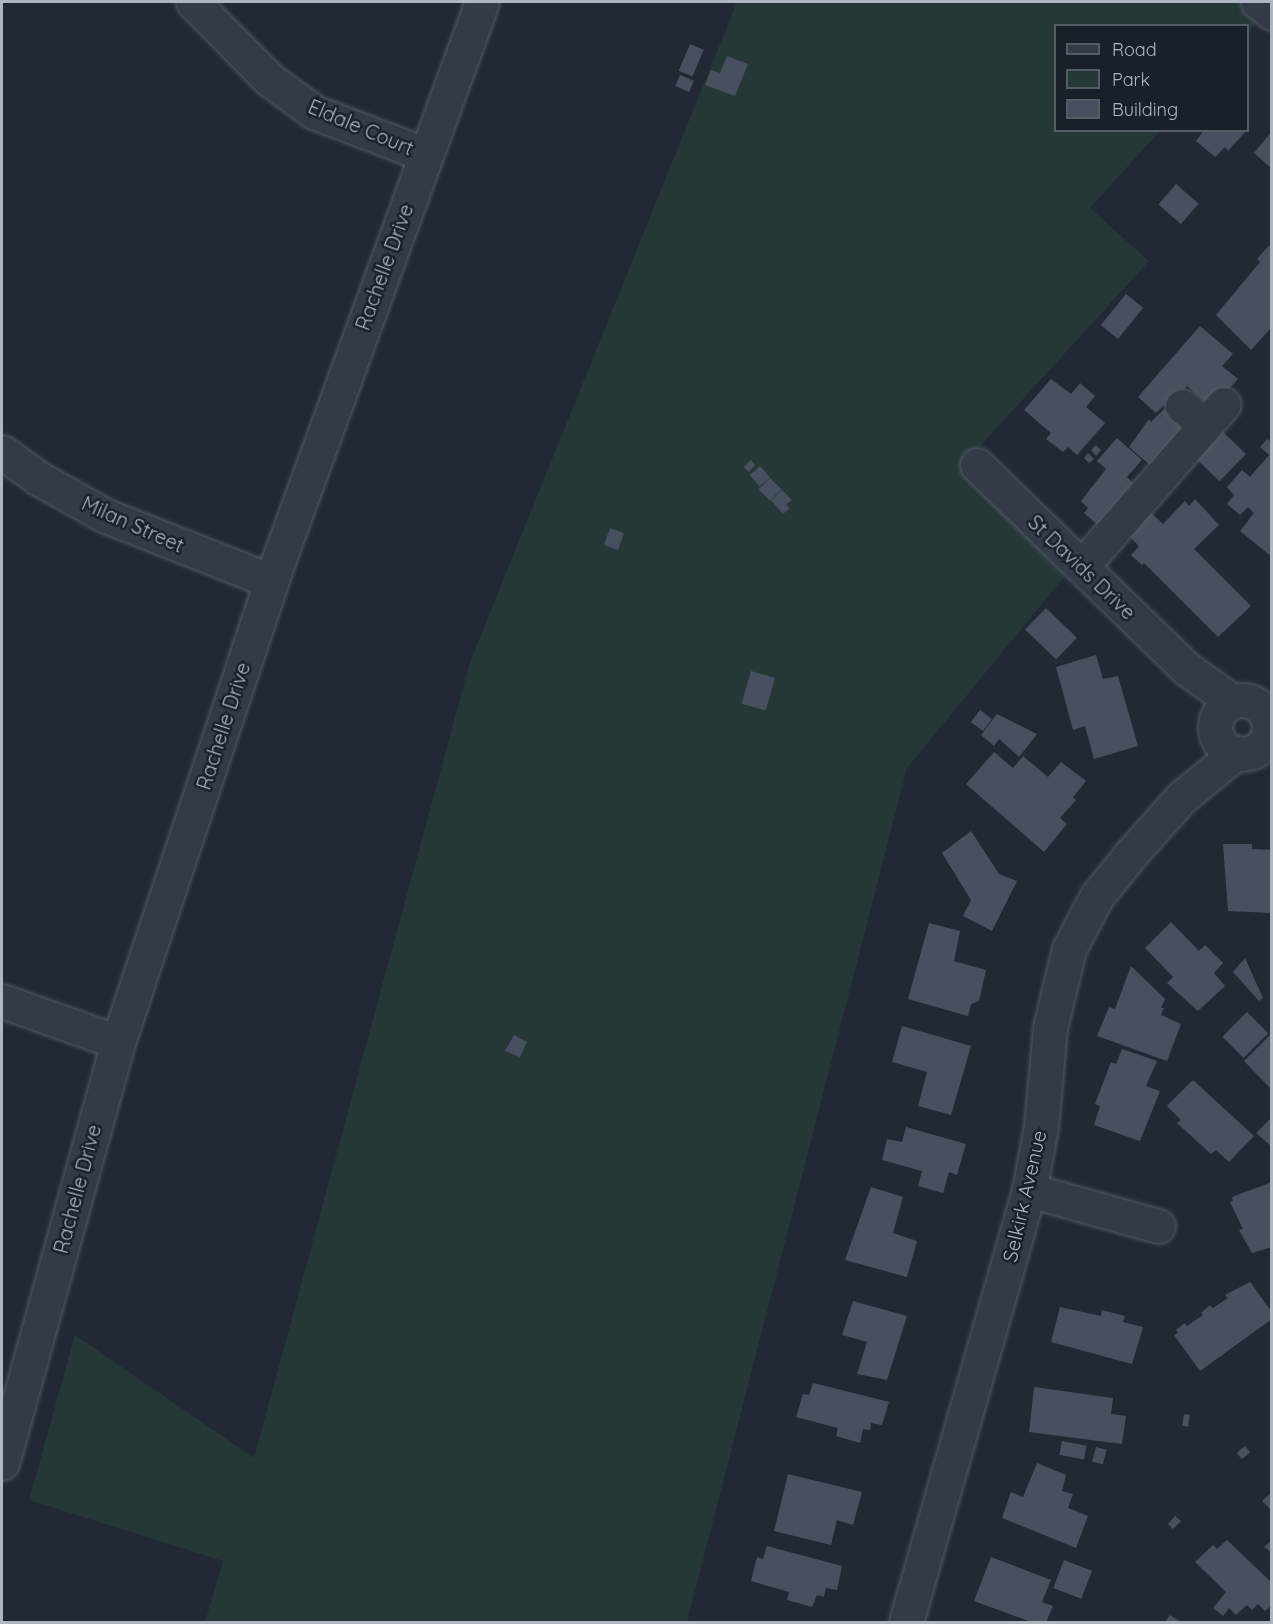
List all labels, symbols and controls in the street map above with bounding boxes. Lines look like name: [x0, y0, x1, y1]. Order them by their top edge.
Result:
legend: [1054, 24, 1249, 132]
text: Road: [1112, 38, 1157, 61]
text: Park: [1112, 68, 1150, 91]
street label: Eldale Court: [305, 94, 417, 160]
text: Building: [1112, 98, 1178, 121]
street label: Rachelle Drive: [350, 201, 418, 333]
street label: Milan Street: [78, 491, 188, 557]
street label: St Davids Drive: [1023, 510, 1141, 624]
street label: Rachelle Drive: [191, 659, 255, 793]
street label: Rachelle Drive: [48, 1122, 106, 1256]
street label: Selkirk Avenue: [997, 1128, 1051, 1264]

